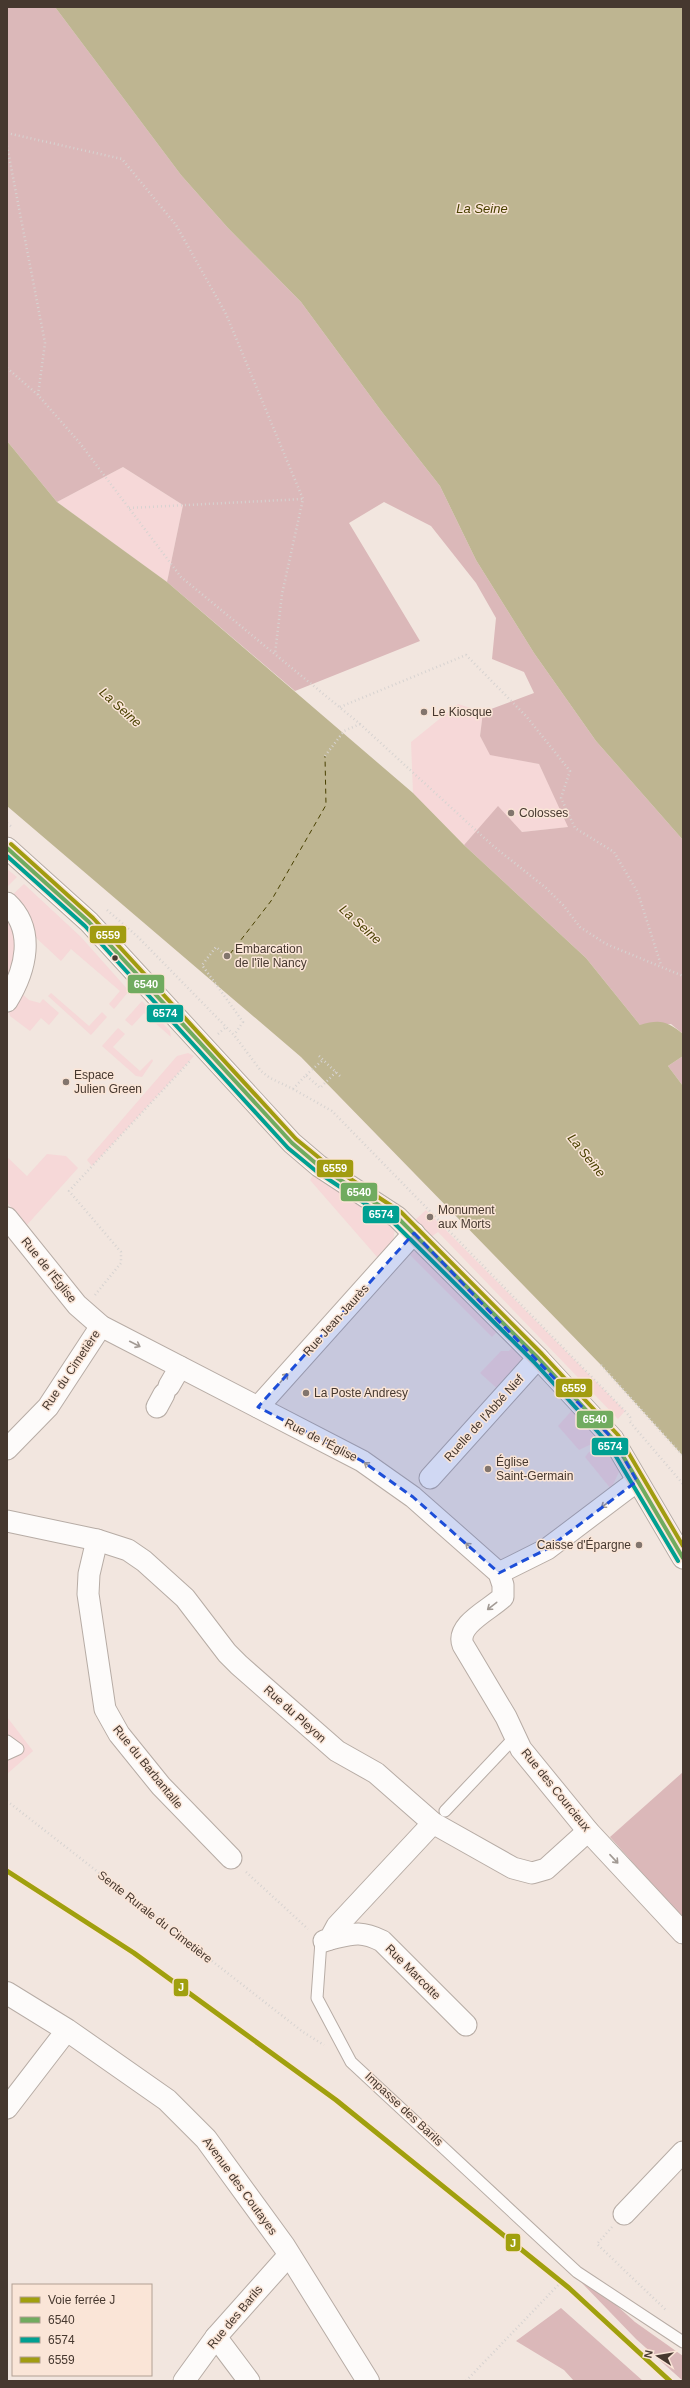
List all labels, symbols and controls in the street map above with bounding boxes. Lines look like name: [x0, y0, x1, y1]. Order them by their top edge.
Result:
water label: La Seine: [456, 201, 508, 216]
water label: La Seine: [97, 685, 145, 730]
place label: Le Kiosque: [432, 705, 492, 719]
marker: Le Kiosque: [419, 707, 429, 717]
place label: Colosses: [519, 806, 568, 820]
marker: Colosses: [506, 808, 516, 818]
water label: La Seine: [337, 902, 385, 947]
line badge: 6559: [89, 925, 127, 944]
text: 6559: [96, 929, 120, 941]
place label: Embarcation de l'île Nancy: [235, 942, 307, 970]
marker: Embarcation de l'île Nancy: [222, 951, 232, 961]
unlabelled marker: [110, 953, 120, 963]
line badge: 6540: [127, 974, 165, 994]
text: 6540: [134, 978, 158, 990]
line badge: 6574: [146, 1004, 184, 1023]
text: 6574: [153, 1007, 178, 1019]
place label: Espace Julien Green: [74, 1068, 142, 1096]
marker: Espace Julien Green: [61, 1077, 71, 1087]
water label: La Seine: [565, 1131, 609, 1180]
line badge: 6559: [316, 1159, 354, 1178]
text: 6559: [323, 1162, 347, 1174]
line badge: 6540: [340, 1182, 378, 1202]
text: 6540: [347, 1186, 371, 1198]
place label: Monument aux Morts: [438, 1203, 495, 1231]
line badge: 6574: [362, 1205, 400, 1224]
text: 6574: [369, 1208, 394, 1220]
marker: Monument aux Morts: [425, 1212, 435, 1222]
street label: Rue de l'Église: [18, 1234, 80, 1306]
street label: Rue Jean-Jaurès: [300, 1281, 372, 1359]
street label: Rue du Cimetière: [39, 1327, 103, 1413]
one-way arrow: [129, 1341, 141, 1348]
street label: Ruelle de l'Abbé Nief: [441, 1371, 527, 1464]
one-way arrow: [279, 1373, 289, 1383]
line badge: 6559: [555, 1378, 593, 1398]
text: 6559: [562, 1382, 586, 1394]
place label: La Poste Andresy: [314, 1386, 408, 1400]
marker: La Poste Andresy: [301, 1388, 311, 1398]
line badge: 6540: [576, 1410, 614, 1429]
text: 6540: [583, 1413, 607, 1425]
street label: Rue de l'Église: [282, 1415, 360, 1464]
line badge: 6574: [591, 1437, 629, 1456]
text: 6574: [598, 1440, 623, 1452]
place label: Église Saint-Germain: [496, 1454, 573, 1483]
one-way arrow: [364, 1462, 375, 1470]
marker: Église Saint-Germain: [483, 1464, 493, 1474]
one-way arrow: [601, 1500, 612, 1508]
place label: Caisse d'Épargne: [537, 1537, 631, 1552]
marker: Caisse d'Épargne: [634, 1540, 644, 1550]
one-way arrow: [465, 1543, 475, 1552]
one-way arrow: [486, 1602, 497, 1611]
street label: Rue du Pleyon: [261, 1682, 329, 1746]
street label: Rue du Barbantalle: [110, 1723, 186, 1812]
street label: Rue des Courcieux: [518, 1746, 594, 1834]
one-way arrow: [609, 1854, 619, 1864]
street label: Sente Rurale du Cimetière: [95, 1868, 215, 1966]
street label: Rue Marcotte: [383, 1942, 444, 2003]
line badge: J: [173, 1978, 189, 1997]
text: J: [178, 1981, 184, 1993]
street label: Impasse des Barils: [362, 2069, 446, 2149]
street label: Avenue des Coutayes: [200, 2134, 280, 2238]
line badge: J: [505, 2233, 521, 2252]
text: J: [510, 2237, 516, 2249]
street label: Rue des Barils: [205, 2283, 265, 2351]
legend: [12, 2284, 152, 2376]
text: Voie ferrée J: [48, 2293, 115, 2307]
text: 6540: [48, 2313, 75, 2327]
text: 6574: [48, 2333, 75, 2347]
north arrow: [638, 2336, 678, 2376]
text: N: [642, 2349, 655, 2359]
text: 6559: [48, 2353, 75, 2367]

